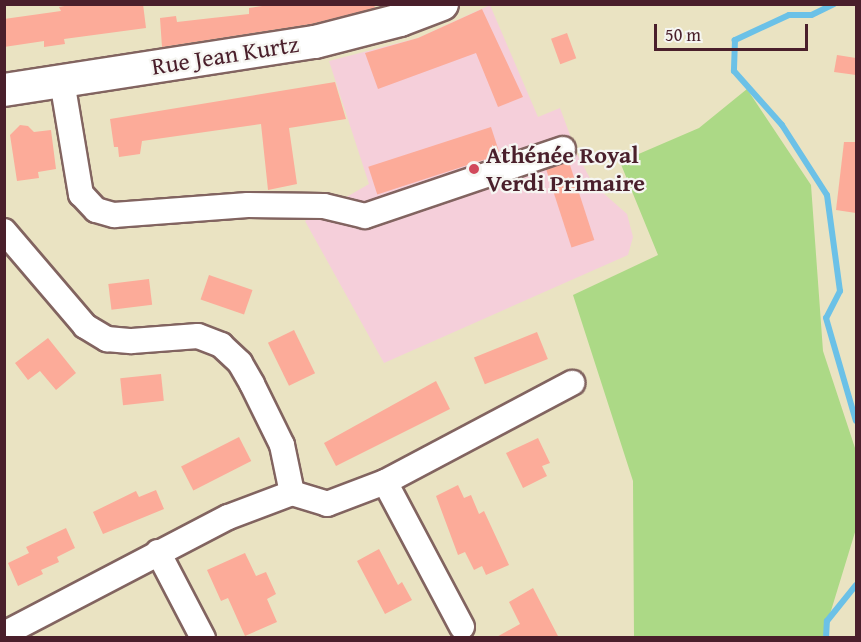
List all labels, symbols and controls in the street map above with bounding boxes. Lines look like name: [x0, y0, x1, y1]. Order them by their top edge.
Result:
scale bar: [657, 12, 812, 50]
text: 50 m: [665, 21, 701, 48]
street label: Rue Jean Kurtz: [149, 29, 301, 81]
place label: Athénée Royal Verdi Primaire: [486, 141, 645, 197]
marker: Athénée Royal Verdi Primaire: [467, 162, 481, 176]

